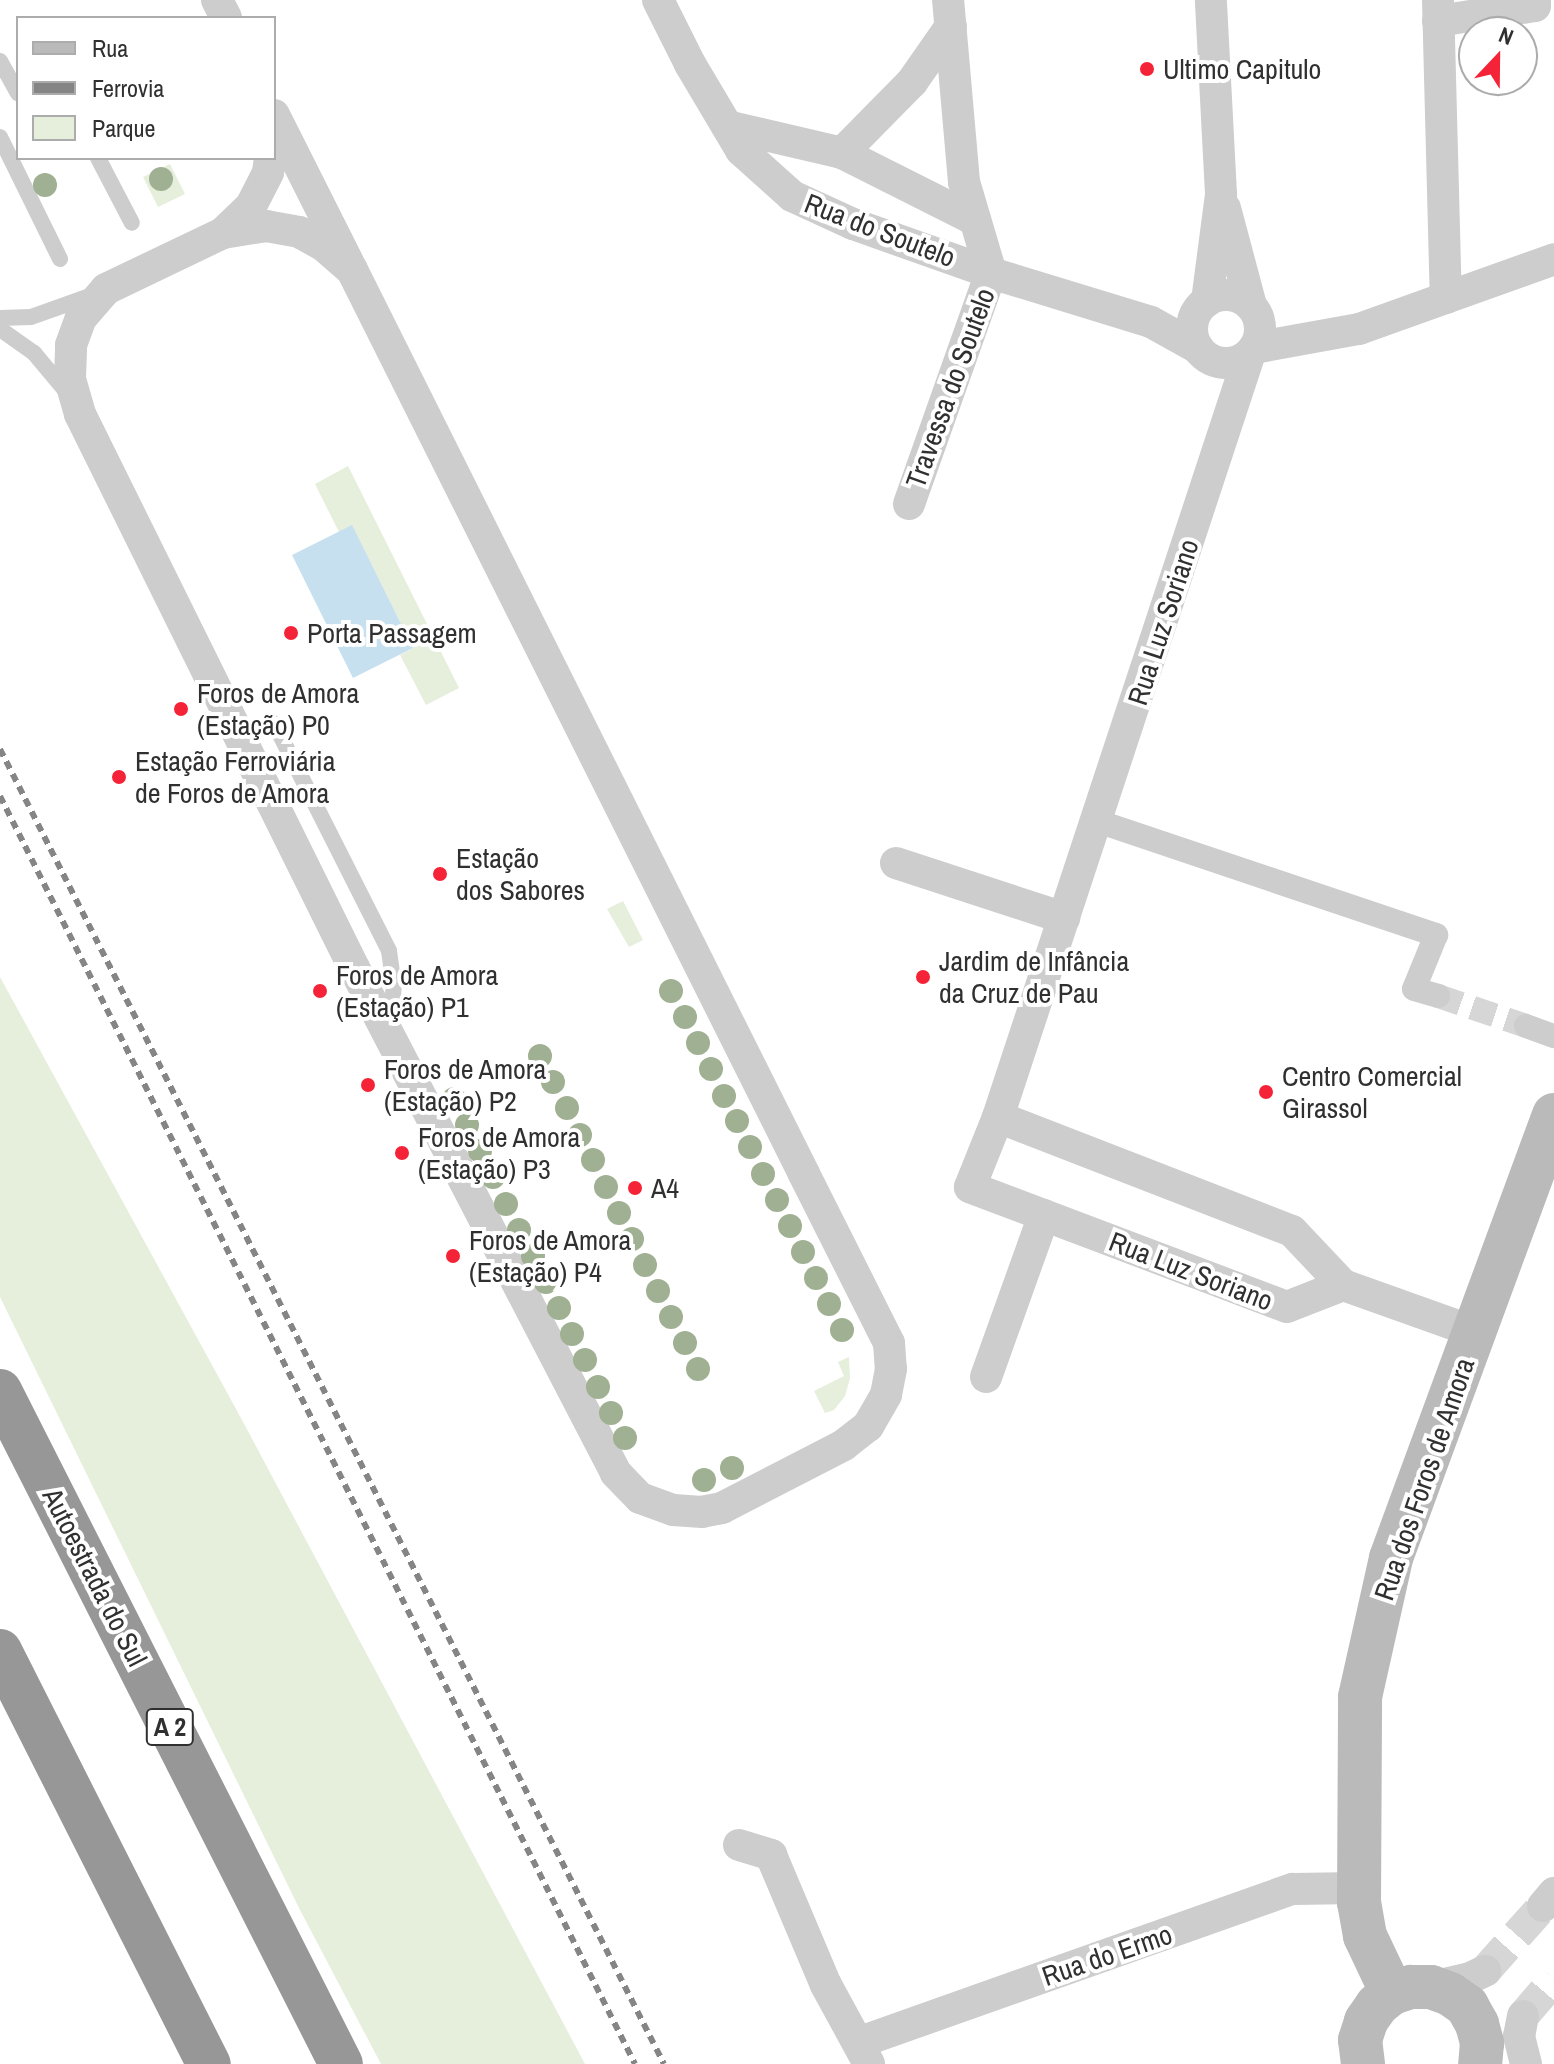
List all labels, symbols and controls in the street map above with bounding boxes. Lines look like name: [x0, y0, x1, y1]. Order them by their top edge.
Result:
legend: [16, 16, 276, 160]
north arrow: [1458, 16, 1538, 96]
text: N: [1495, 19, 1518, 52]
text: Rua: [92, 32, 128, 64]
place label: Ultimo Capitulo: [1163, 52, 1321, 86]
marker: Ultimo Capitulo: [1138, 60, 1156, 78]
text: Ferrovia: [92, 72, 164, 104]
text: Parque: [92, 112, 155, 144]
street label: Rua do Soutelo: [800, 186, 960, 274]
street label: Travessa do Soutelo: [898, 284, 1002, 492]
street label: Rua Luz Soriano: [1120, 535, 1206, 709]
place label: Porta Passagem: [307, 616, 477, 650]
marker: Porta Passagem: [282, 624, 300, 642]
place label: Foros de Amora (Estação) P0: [197, 676, 360, 742]
marker: Foros de Amora (Estação) P0: [172, 700, 190, 718]
place label: Estação Ferroviária de Foros de Amora: [135, 744, 336, 810]
marker: Estação Ferroviária de Foros de Amora: [110, 768, 128, 786]
place label: Estação dos Sabores: [456, 841, 585, 907]
marker: Estação dos Sabores: [431, 865, 449, 883]
place label: Jardim de Infância da Cruz de Pau: [939, 944, 1129, 1010]
place label: Foros de Amora (Estação) P1: [336, 958, 499, 1024]
marker: Jardim de Infância da Cruz de Pau: [914, 968, 932, 986]
marker: Foros de Amora (Estação) P1: [311, 982, 329, 1000]
place label: Foros de Amora (Estação) P2: [384, 1052, 547, 1118]
place label: Centro Comercial Girassol: [1282, 1059, 1462, 1125]
marker: Foros de Amora (Estação) P2: [359, 1076, 377, 1094]
marker: Centro Comercial Girassol: [1257, 1083, 1275, 1101]
place label: Foros de Amora (Estação) P3: [418, 1120, 581, 1186]
marker: Foros de Amora (Estação) P3: [393, 1144, 411, 1162]
place label: A4: [651, 1171, 679, 1205]
marker: A4: [626, 1179, 644, 1197]
place label: Foros de Amora (Estação) P4: [469, 1223, 632, 1289]
street label: Rua Luz Soriano: [1105, 1224, 1277, 1318]
marker: Foros de Amora (Estação) P4: [444, 1247, 462, 1265]
street label: Rua dos Foros de Amora: [1367, 1353, 1481, 1605]
street label: Autoestrada do Sul: [36, 1482, 154, 1672]
road number: A 2: [144, 1705, 196, 1749]
street label: Rua do Ermo: [1038, 1917, 1176, 1993]

